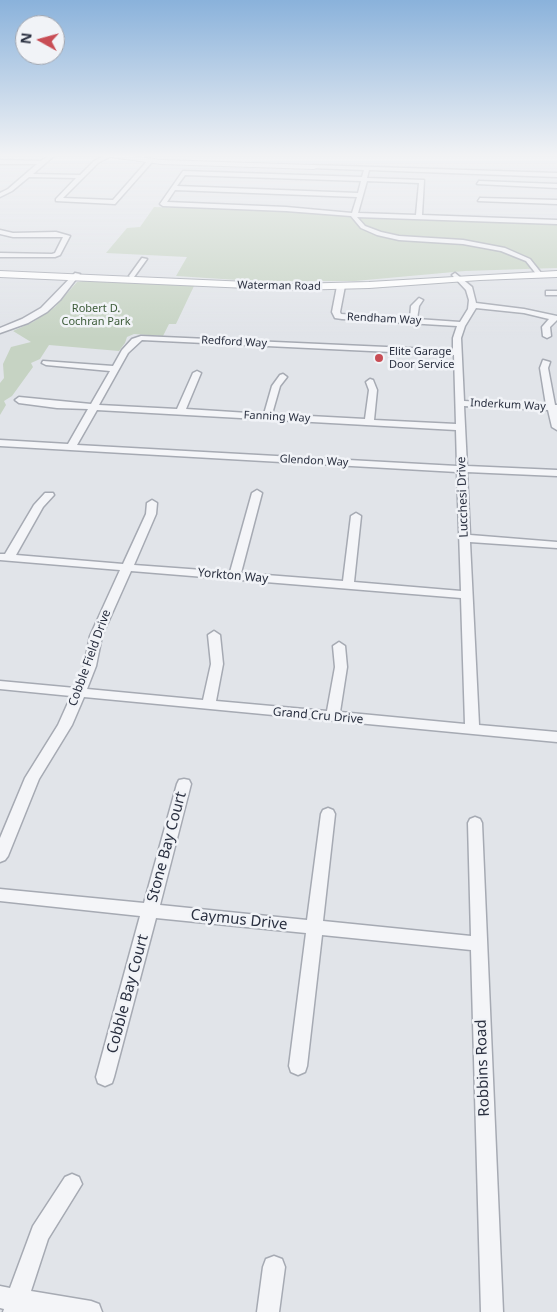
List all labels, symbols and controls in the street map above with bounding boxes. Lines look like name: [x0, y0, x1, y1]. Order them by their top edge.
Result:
north arrow: [15, 15, 65, 65]
text: N: [15, 31, 36, 45]
street label: Waterman Road: [237, 279, 321, 293]
park label: Robert D. Cochran Park: [61, 302, 131, 328]
street label: Rendham Way: [346, 310, 422, 328]
street label: Redford Way: [201, 334, 267, 350]
place label: Elite Garage Door Service: [389, 345, 454, 371]
marker: Elite Garage Door Service: [373, 352, 385, 364]
street label: Inderkum Way: [470, 396, 546, 414]
street label: Fanning Way: [243, 409, 311, 425]
street label: Glendon Way: [279, 453, 349, 469]
street label: Lucchesi Drive: [454, 456, 472, 538]
street label: Yorkton Way: [197, 566, 269, 586]
street label: Cobble Field Drive: [66, 608, 114, 708]
street label: Grand Cru Drive: [272, 705, 364, 727]
street label: Stone Bay Court: [144, 790, 190, 904]
street label: Caymus Drive: [190, 906, 288, 934]
street label: Cobble Bay Court: [103, 933, 153, 1055]
street label: Robbins Road: [472, 1019, 494, 1117]

